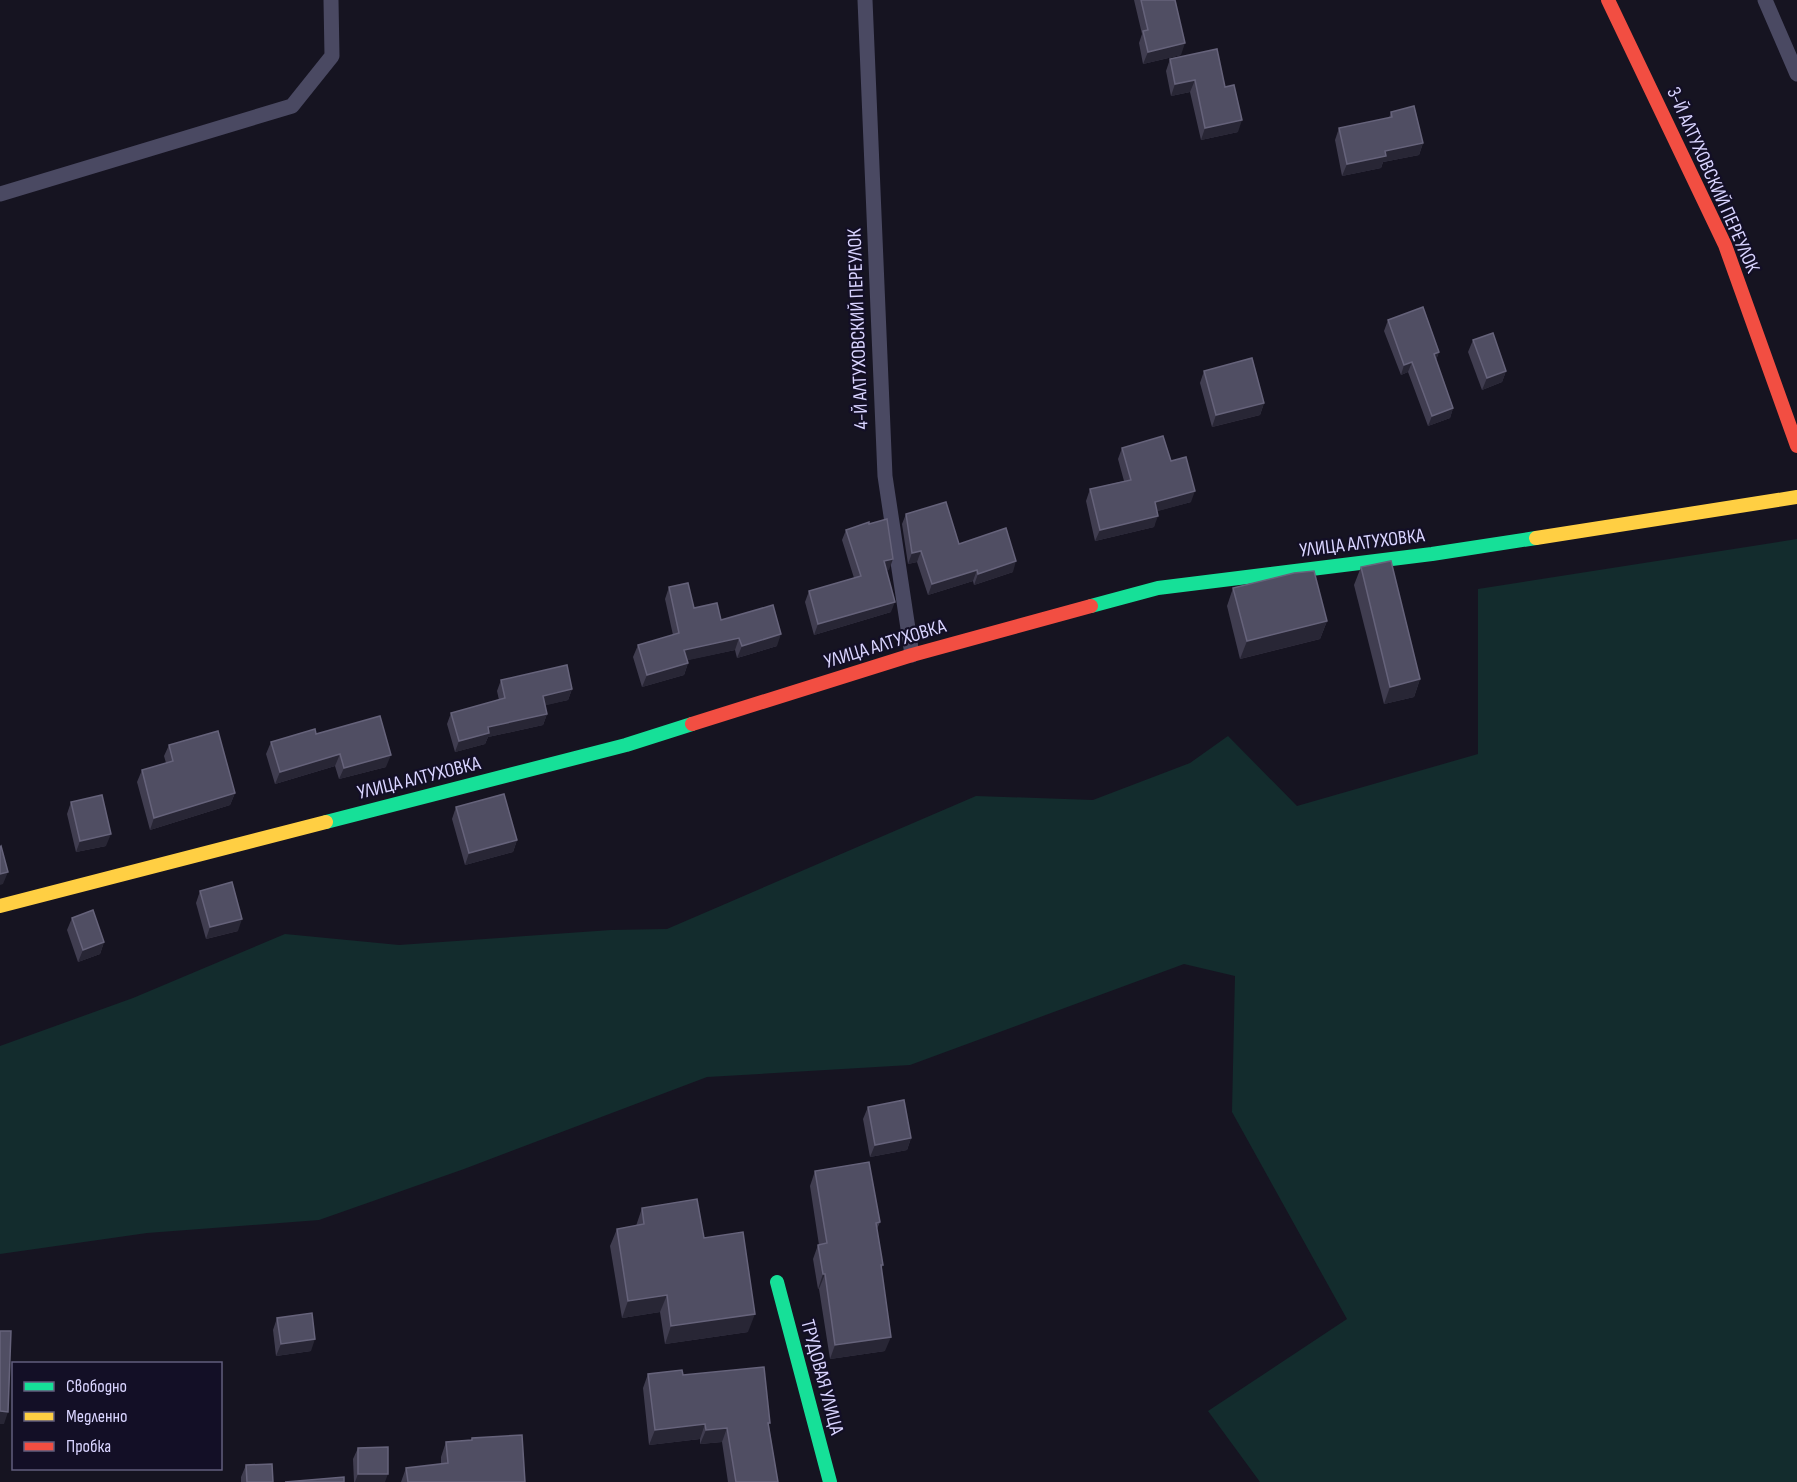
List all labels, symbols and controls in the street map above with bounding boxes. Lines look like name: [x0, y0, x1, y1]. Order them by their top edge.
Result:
street label: 3-Й АЛТУХОВСКИЙ ПЕРЕУЛОК: [1661, 83, 1765, 277]
street label: 4-Й АЛТУХОВСКИЙ ПЕРЕУЛОК: [843, 228, 873, 430]
street label: УЛИЦА АЛТУХОВКА: [1298, 523, 1426, 563]
street label: УЛИЦА АЛТУХОВКА: [821, 614, 949, 674]
street label: УЛИЦА АЛТУХОВКА: [355, 751, 484, 805]
street label: ТРУДОВАЯ УЛИЦА: [795, 1317, 849, 1438]
legend: [12, 1362, 222, 1470]
text: Свободно: [66, 1376, 127, 1397]
text: Медленно: [66, 1406, 128, 1427]
text: Пробка: [66, 1436, 111, 1457]

